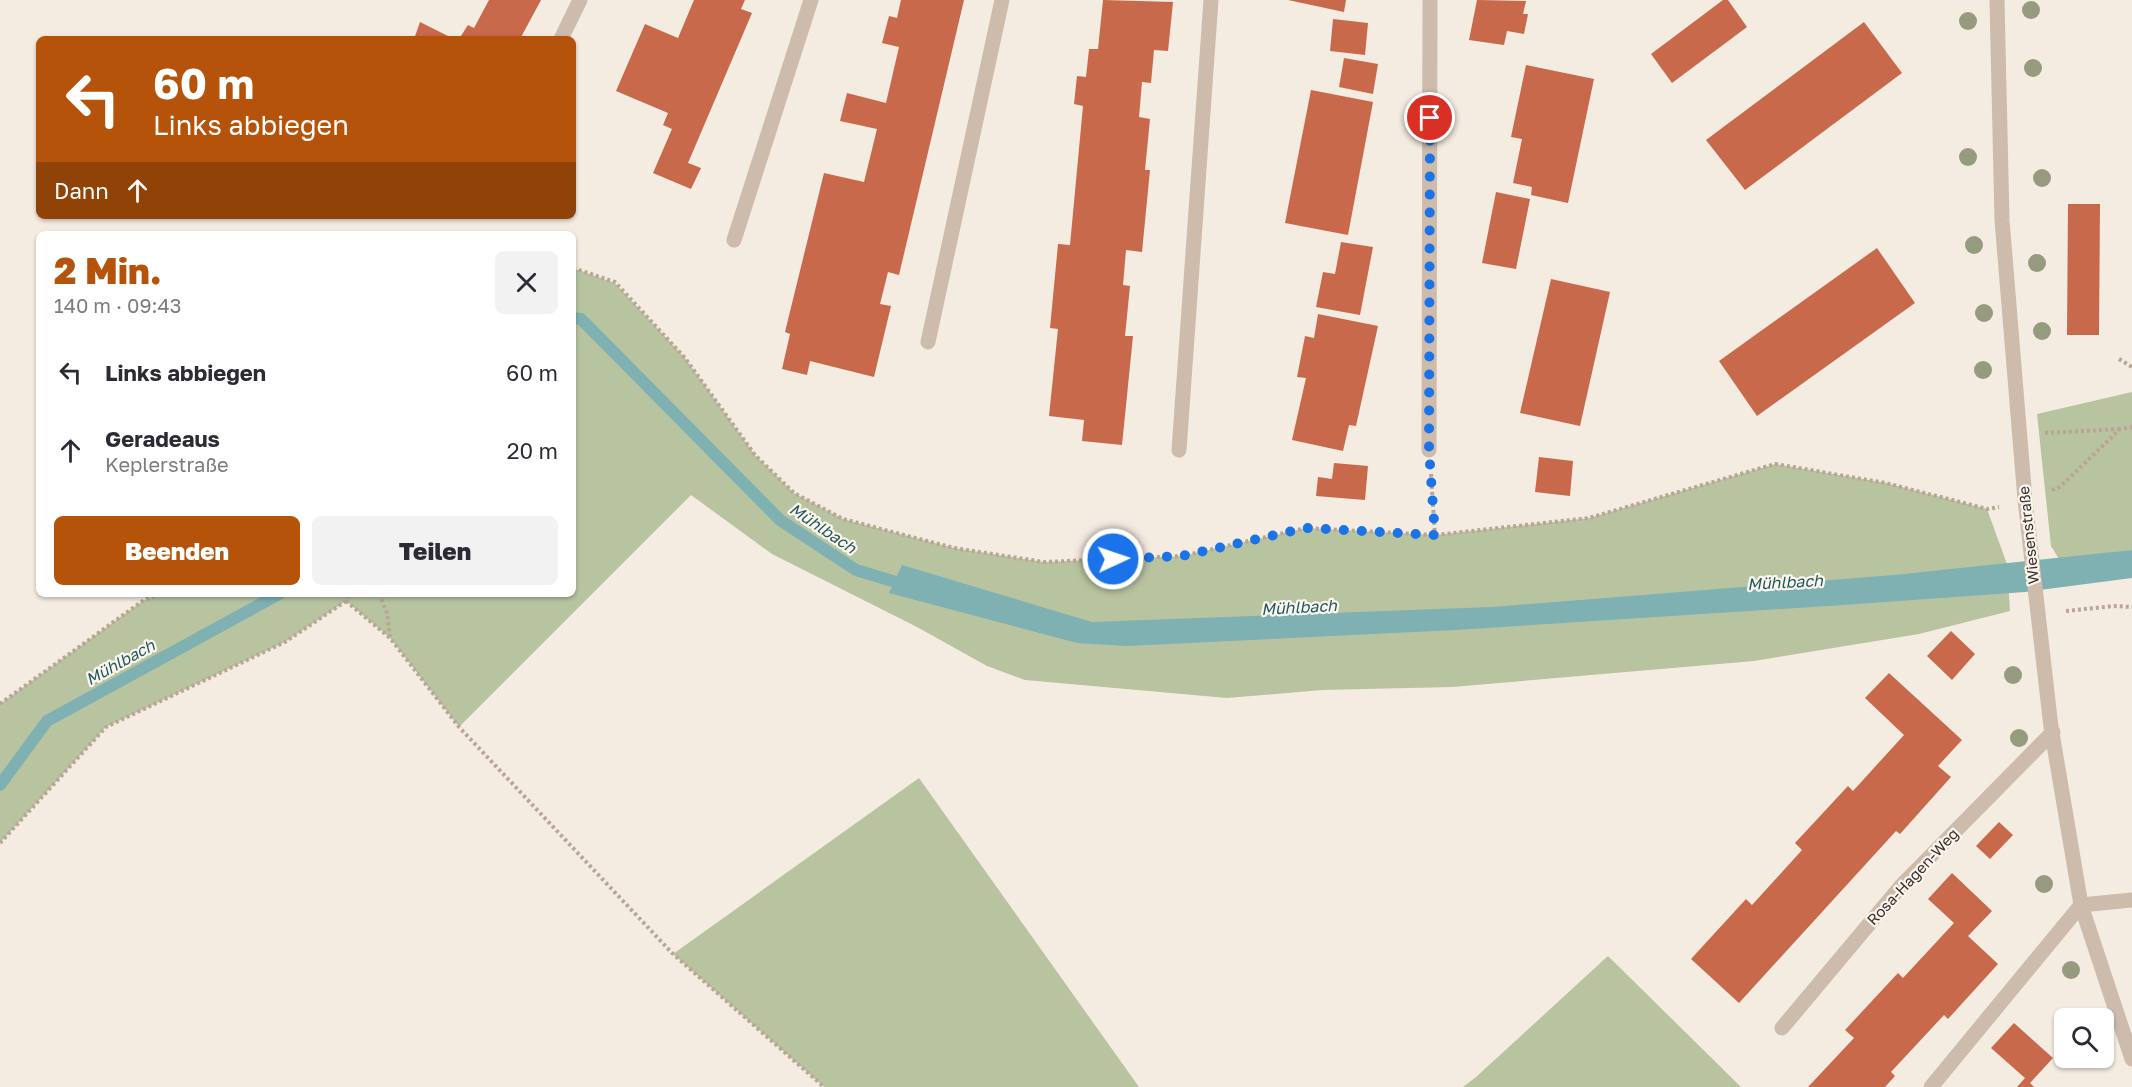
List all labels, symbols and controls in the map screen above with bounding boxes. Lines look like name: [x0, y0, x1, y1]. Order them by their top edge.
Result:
text: 60 m: [153, 58, 254, 108]
icon: left: [54, 60, 132, 138]
pin: [1404, 92, 1455, 143]
icon: arrive: [1413, 101, 1446, 134]
text: Links abbiegen: [153, 109, 349, 141]
icon: ahead: [121, 174, 154, 207]
text: Dann: [54, 177, 109, 204]
text: 2 Min.: [54, 249, 162, 292]
button: close: [495, 251, 558, 314]
text: 140 m · 09:43: [54, 293, 181, 317]
icon: left: [54, 356, 87, 389]
text: Links abbiegen: [105, 359, 266, 386]
text: 60 m: [506, 359, 558, 386]
text: Geradeaus: [105, 425, 220, 452]
icon: ahead: [54, 434, 87, 467]
text: 20 m: [507, 437, 558, 464]
text: Keplerstraße: [105, 452, 229, 476]
street label: Wiesenstraße: [2014, 485, 2042, 585]
water label: Mühlbach: [786, 499, 861, 558]
button: Beenden: [54, 516, 300, 585]
button: Teilen: [312, 516, 558, 585]
position arrow: [1081, 527, 1145, 591]
water label: Mühlbach: [1747, 570, 1825, 594]
water label: Mühlbach: [1261, 595, 1339, 619]
water label: Mühlbach: [82, 634, 159, 689]
street label: Rosa-Hagen-Weg: [1863, 824, 1962, 928]
map controls: [2054, 1008, 2114, 1068]
button: search: [2054, 1008, 2114, 1068]

